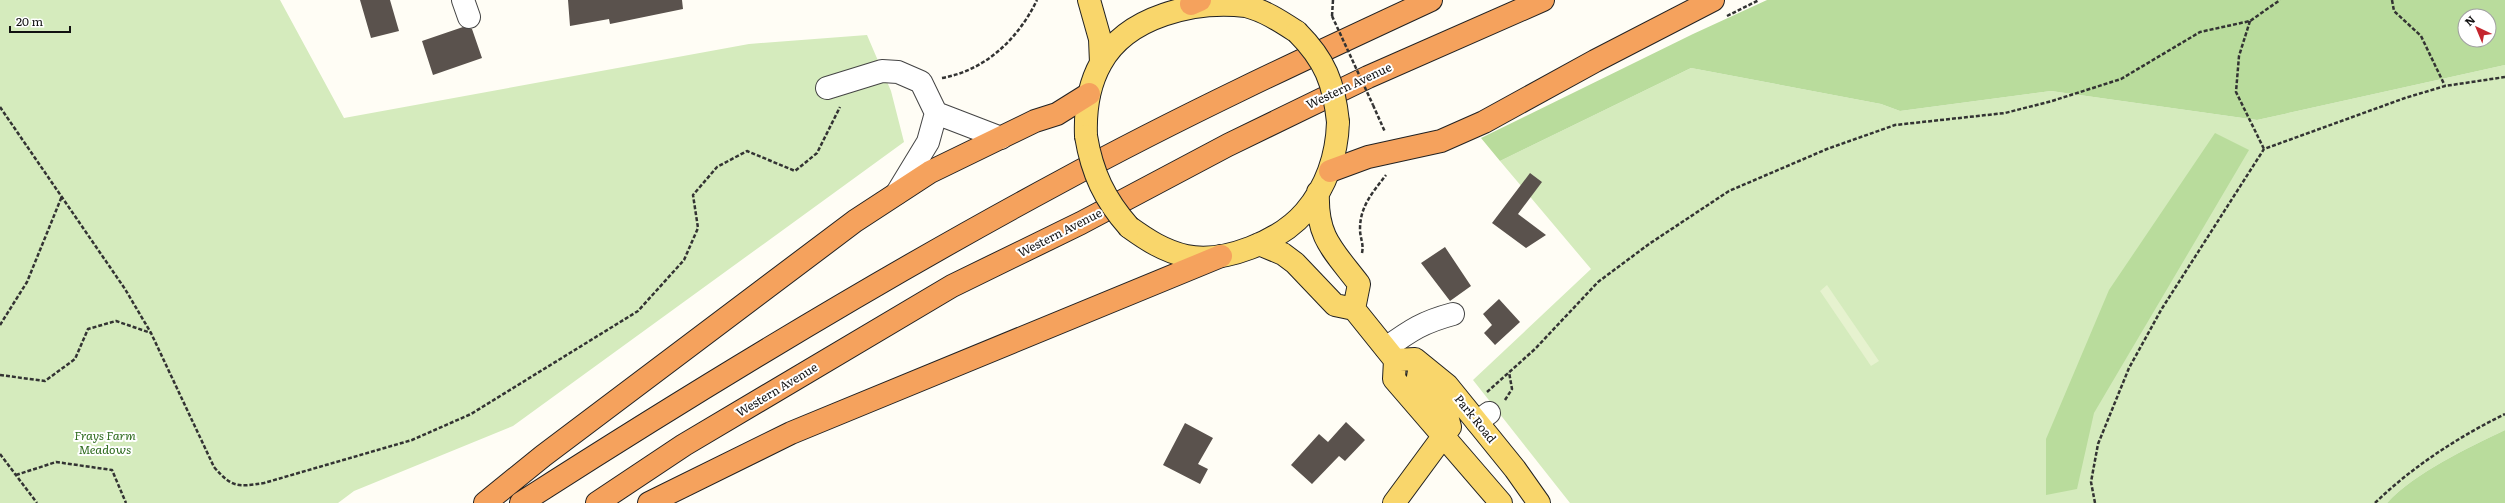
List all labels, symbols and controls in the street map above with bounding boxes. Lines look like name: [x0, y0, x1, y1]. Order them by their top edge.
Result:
scale bar: [10, 8, 70, 34]
north arrow: [2457, 8, 2497, 48]
text: N: [2460, 11, 2478, 29]
text: 20 m: [16, 12, 43, 30]
street label: Western Avenue: [1303, 57, 1394, 113]
street label: Western Avenue: [1014, 203, 1105, 261]
street label: Western Avenue: [732, 358, 821, 421]
street label: Park Road: [1451, 390, 1501, 447]
park label: Frays Farm Meadows: [74, 426, 136, 458]

